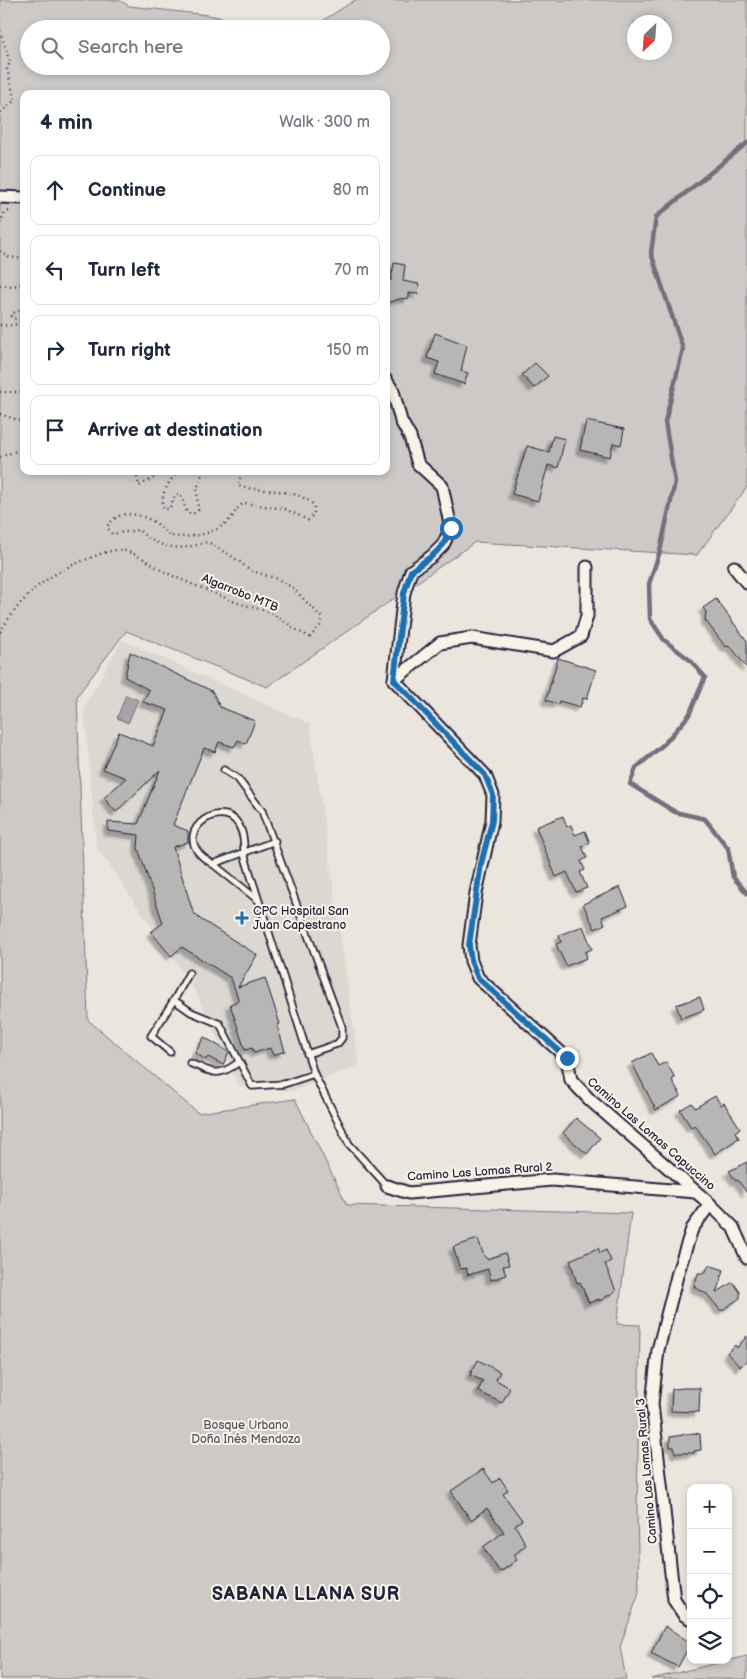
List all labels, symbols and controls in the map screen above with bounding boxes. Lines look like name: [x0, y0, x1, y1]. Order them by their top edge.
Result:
north arrow: [627, 15, 672, 60]
search box: [20, 20, 390, 75]
icon: search: [38, 34, 66, 62]
text: Search here: [78, 36, 183, 59]
text: 4 min: [40, 110, 93, 135]
text: Walk · 300 m: [279, 113, 370, 132]
icon: ahead: [41, 176, 69, 204]
text: Continue: [88, 179, 166, 202]
text: 80 m: [333, 181, 369, 200]
icon: left: [41, 256, 69, 284]
text: Turn left: [88, 259, 160, 282]
text: 70 m: [334, 261, 369, 280]
icon: right: [41, 336, 69, 364]
text: Turn right: [88, 339, 171, 362]
text: 150 m: [327, 341, 369, 360]
icon: arrive: [41, 416, 69, 444]
text: Arrive at destination: [88, 419, 263, 442]
route start: [440, 517, 463, 540]
street label: Algarrobo MTB: [199, 571, 281, 615]
place label: CPC Hospital San Juan Capestrano: [253, 904, 349, 933]
marker: CPC Hospital San Juan Capestrano: [235, 911, 249, 925]
route end: [556, 1047, 579, 1070]
street label: Camino Las Lomas Capuccino: [584, 1074, 718, 1194]
street label: Camino Las Lomas Rural 2: [407, 1159, 553, 1185]
street label: Camino Las Lomas Rural 3: [633, 1398, 661, 1544]
park label: Bosque Urbano Doña Inés Mendoza: [191, 1418, 301, 1447]
map controls: [687, 1484, 732, 1664]
button: +: [687, 1484, 732, 1529]
button: −: [687, 1529, 732, 1574]
button: locate: [687, 1574, 732, 1619]
district label: SABANA LLANA SUR: [212, 1584, 400, 1605]
button: layers: [687, 1619, 732, 1664]

